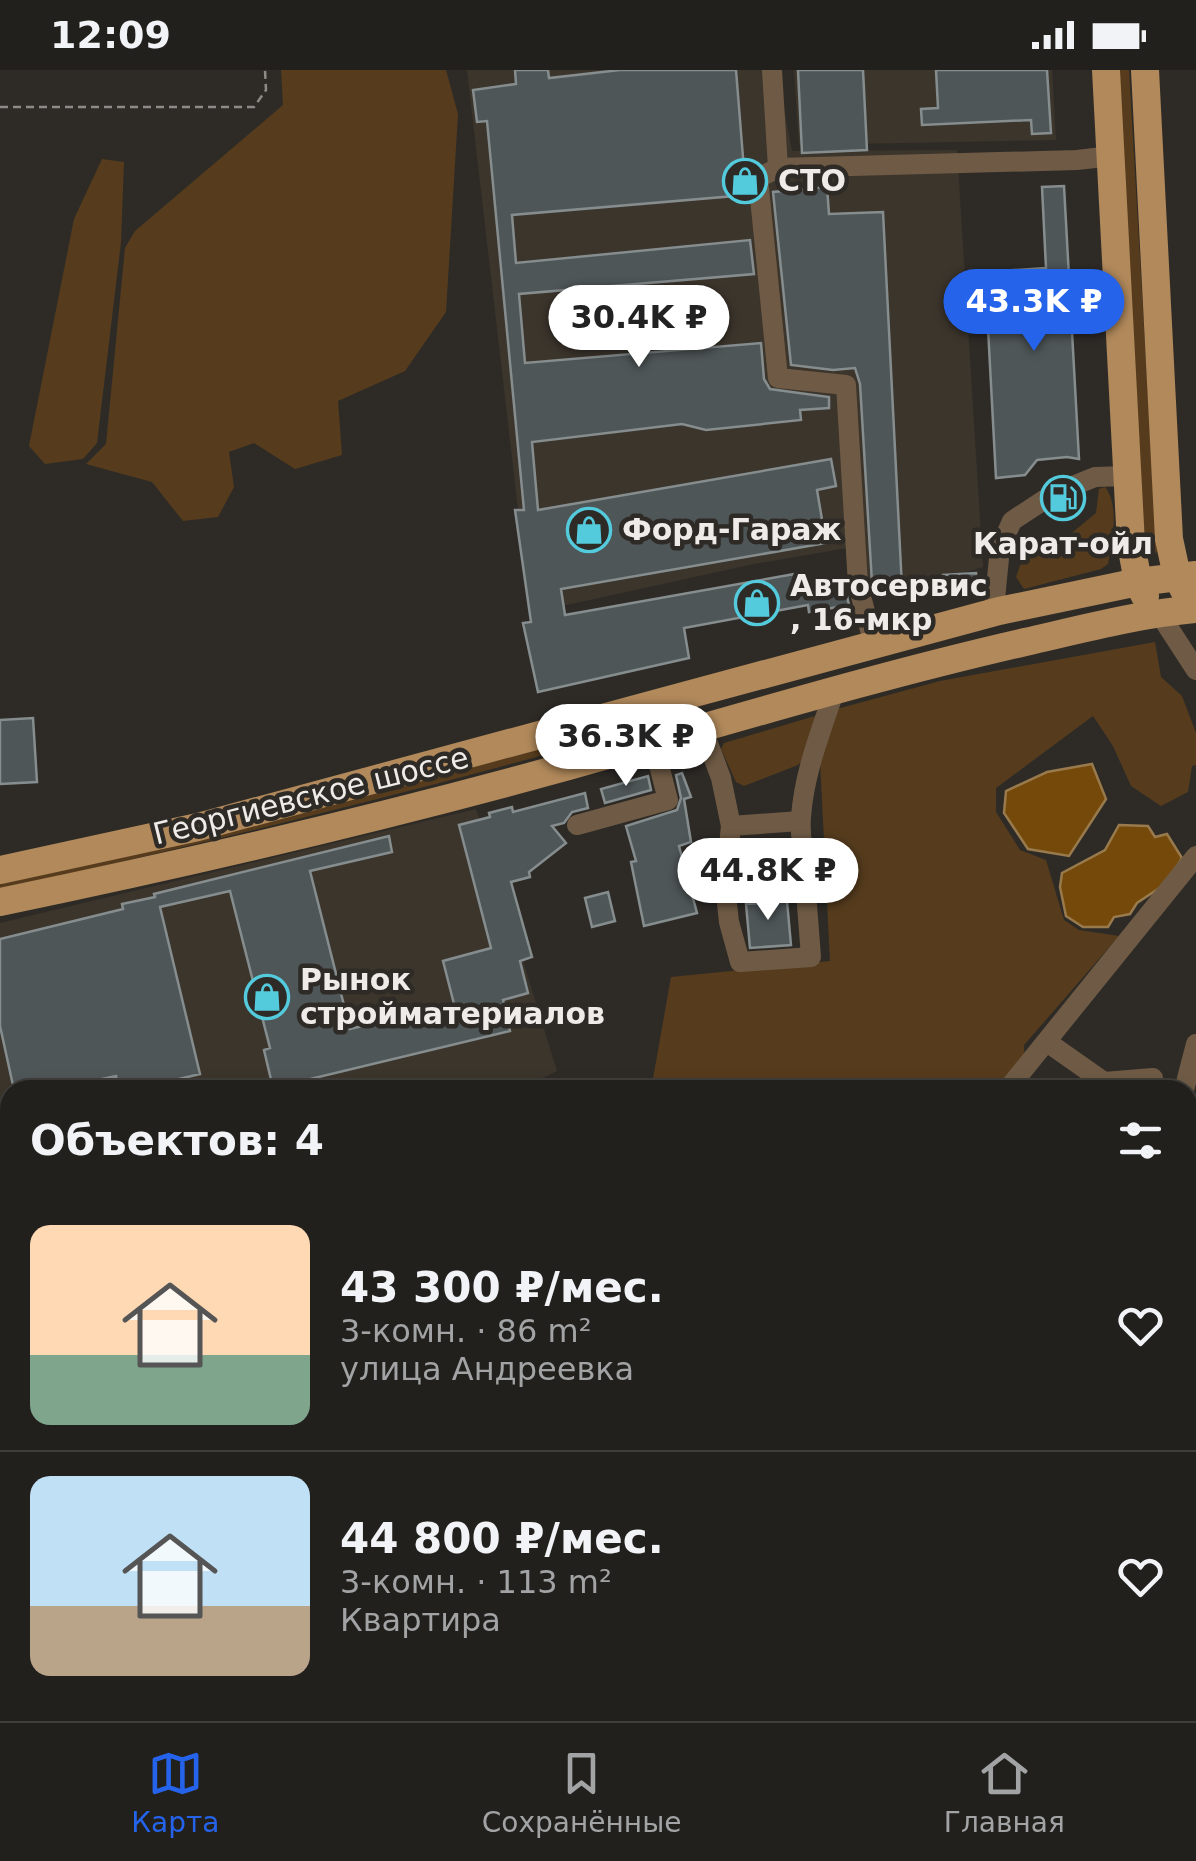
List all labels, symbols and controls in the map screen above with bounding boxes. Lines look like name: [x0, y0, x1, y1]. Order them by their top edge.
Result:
text: 12:09: [50, 13, 171, 57]
shop icon: СТО: [722, 158, 768, 204]
place label: СТО: [778, 163, 846, 198]
pin: 43.3K ₽: [942, 269, 1126, 354]
text: 43.3K ₽: [965, 282, 1103, 320]
pin: 30.4K ₽: [547, 285, 731, 370]
text: 30.4K ₽: [570, 298, 708, 336]
fuel station icon: Карат-ойл: [1040, 475, 1086, 521]
shop icon: Форд-Гараж: [566, 507, 612, 553]
place label: Форд-Гараж: [622, 512, 842, 547]
place label: Карат-ойл: [973, 526, 1153, 561]
place label: Автосервис , 16-мкр: [790, 568, 988, 637]
shop icon: Автосервис , 16-мкр: [734, 580, 780, 626]
pin: 36.3K ₽: [534, 704, 718, 789]
text: 36.3K ₽: [557, 717, 695, 755]
street label: Георгиевское шоссе: [150, 739, 472, 852]
pin: 44.8K ₽: [676, 838, 860, 923]
text: 44.8K ₽: [699, 851, 837, 889]
place label: Рынок стройматериалов: [300, 962, 605, 1031]
shop icon: Рынок стройматериалов: [244, 974, 290, 1020]
icon: filters: [1113, 1113, 1168, 1168]
text: Объектов: 4: [30, 1116, 324, 1165]
text: 43 300 ₽/мес.: [340, 1263, 664, 1312]
icon: home: [110, 1265, 230, 1385]
icon: heart: [1113, 1298, 1168, 1353]
text: 3-комн. · 86 m²: [340, 1312, 591, 1350]
text: улица Андреевка: [340, 1350, 634, 1388]
text: 44 800 ₽/мес.: [340, 1514, 664, 1563]
icon: home: [110, 1516, 230, 1636]
icon: heart: [1113, 1549, 1168, 1604]
text: 3-комн. · 113 m²: [340, 1563, 612, 1601]
text: Квартира: [340, 1601, 501, 1639]
tab: Карта: [131, 1746, 219, 1839]
tab: Сохранённые: [482, 1746, 681, 1839]
tab: Главная: [944, 1746, 1065, 1839]

